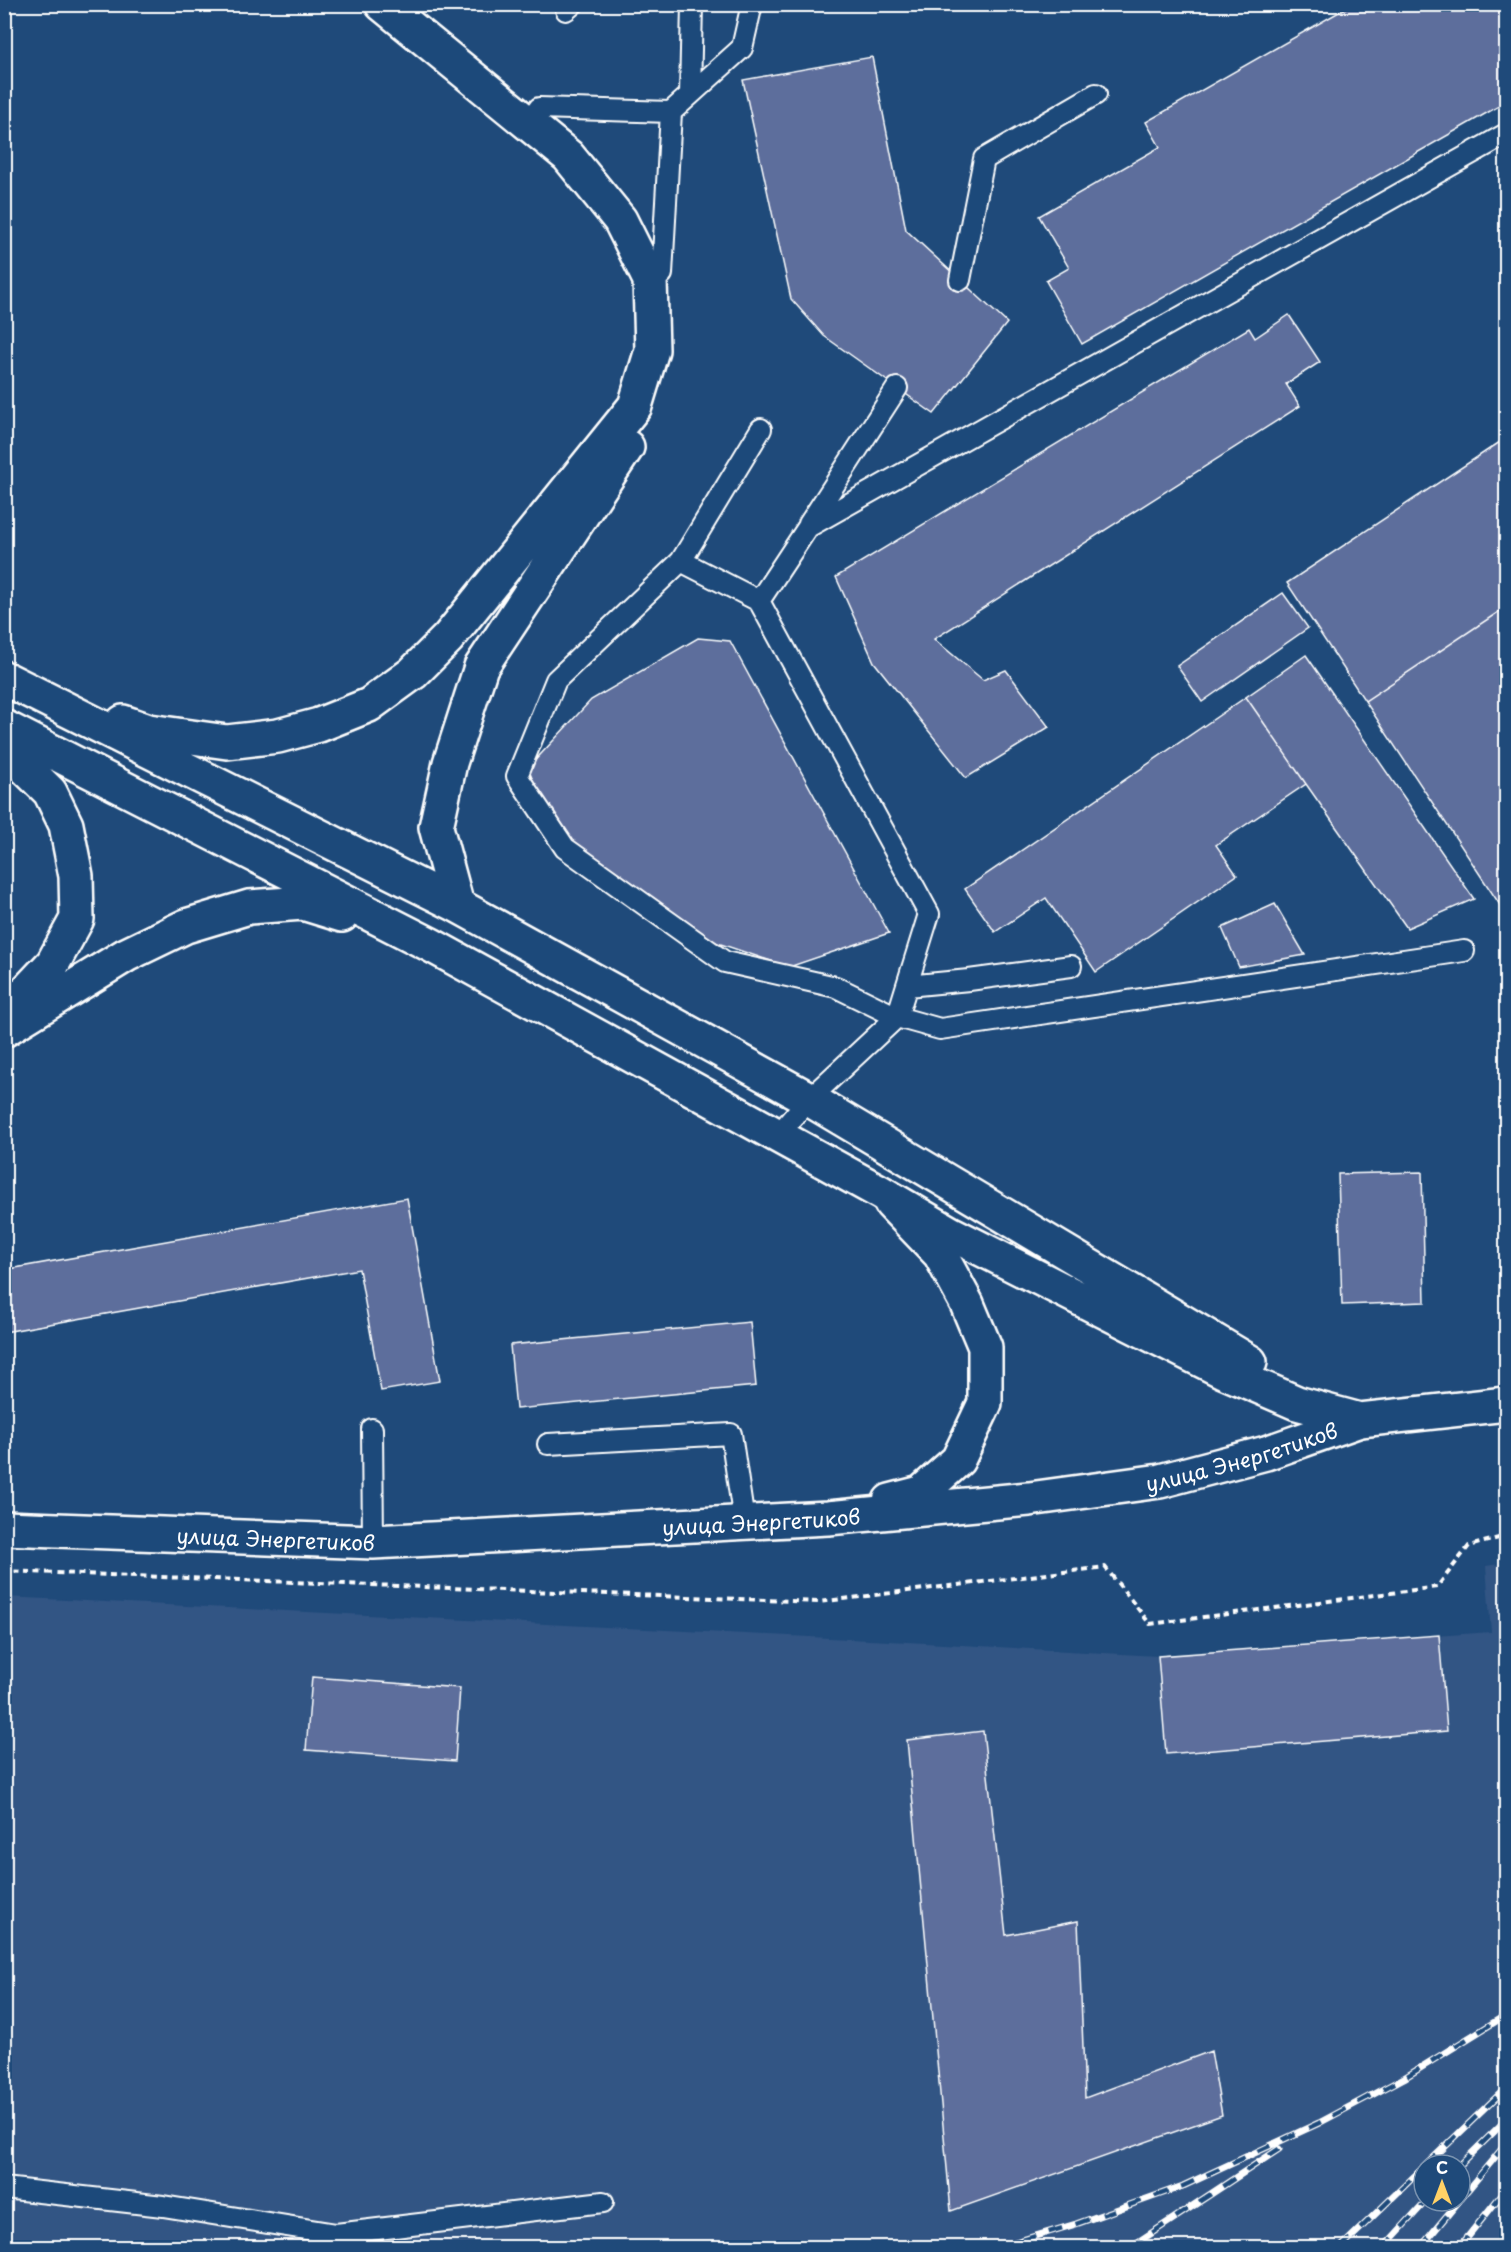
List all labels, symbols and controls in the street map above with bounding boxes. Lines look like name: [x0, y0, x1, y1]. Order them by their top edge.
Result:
street label: улица Энергетиков: [1144, 1413, 1342, 1499]
street label: улица Энергетиков: [661, 1499, 862, 1543]
street label: улица Энергетиков: [176, 1519, 376, 1558]
north arrow: [1412, 2153, 1472, 2213]
text: С: [1436, 2155, 1448, 2179]

